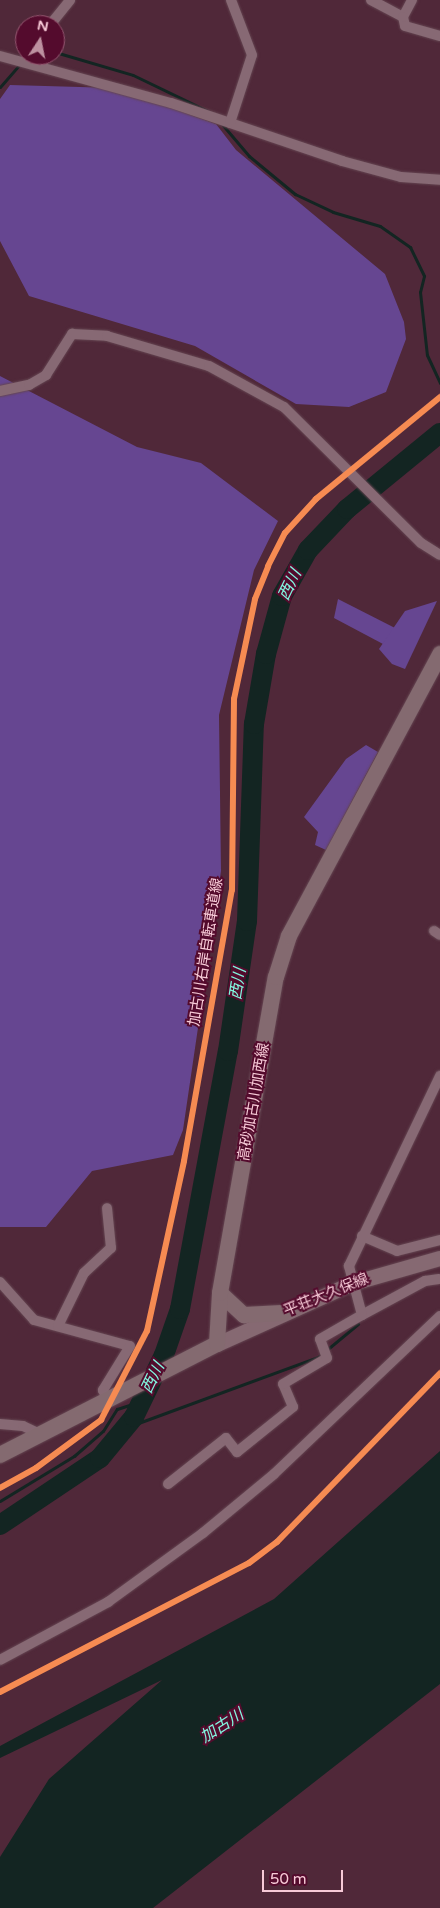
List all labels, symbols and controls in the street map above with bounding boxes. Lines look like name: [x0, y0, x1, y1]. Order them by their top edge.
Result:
north arrow: [15, 15, 65, 65]
text: N: [36, 16, 50, 35]
water label: 西川: [274, 566, 306, 604]
street label: 加古川右岸自転車道線: [185, 877, 227, 1027]
water label: 西川: [226, 967, 250, 1001]
street label: 高砂加古川加西線: [235, 1041, 273, 1163]
street label: 平荘大久保線: [281, 1270, 371, 1320]
water label: 西川: [137, 1359, 169, 1397]
water label: 加古川: [197, 1705, 247, 1747]
scale bar: [265, 1860, 346, 1892]
text: 50 m: [270, 1870, 307, 1888]

